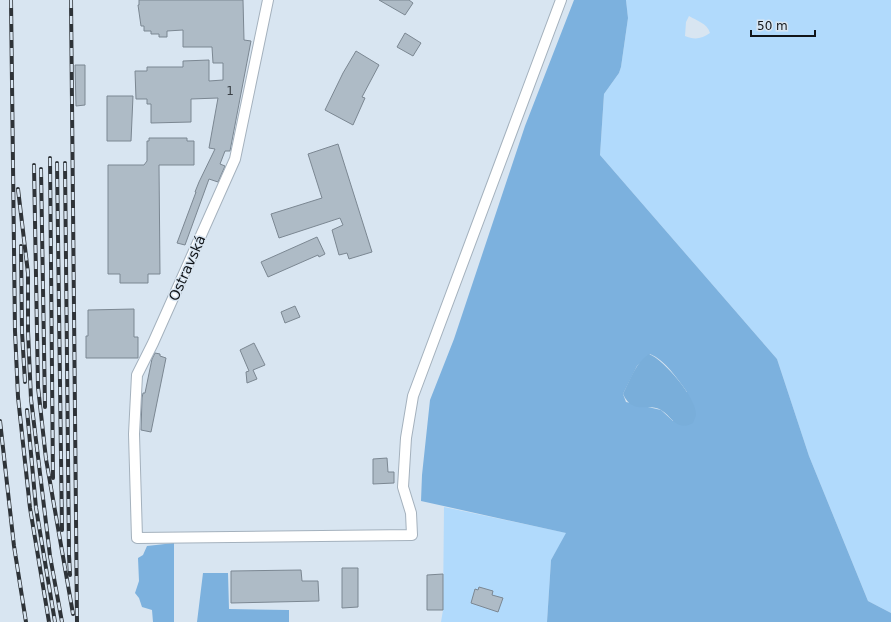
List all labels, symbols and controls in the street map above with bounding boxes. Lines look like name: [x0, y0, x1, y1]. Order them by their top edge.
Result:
scale bar: [751, 12, 815, 38]
text: 50 m: [757, 19, 788, 33]
house number: 1: [226, 84, 234, 98]
street label: Ostravská: [165, 233, 209, 303]

